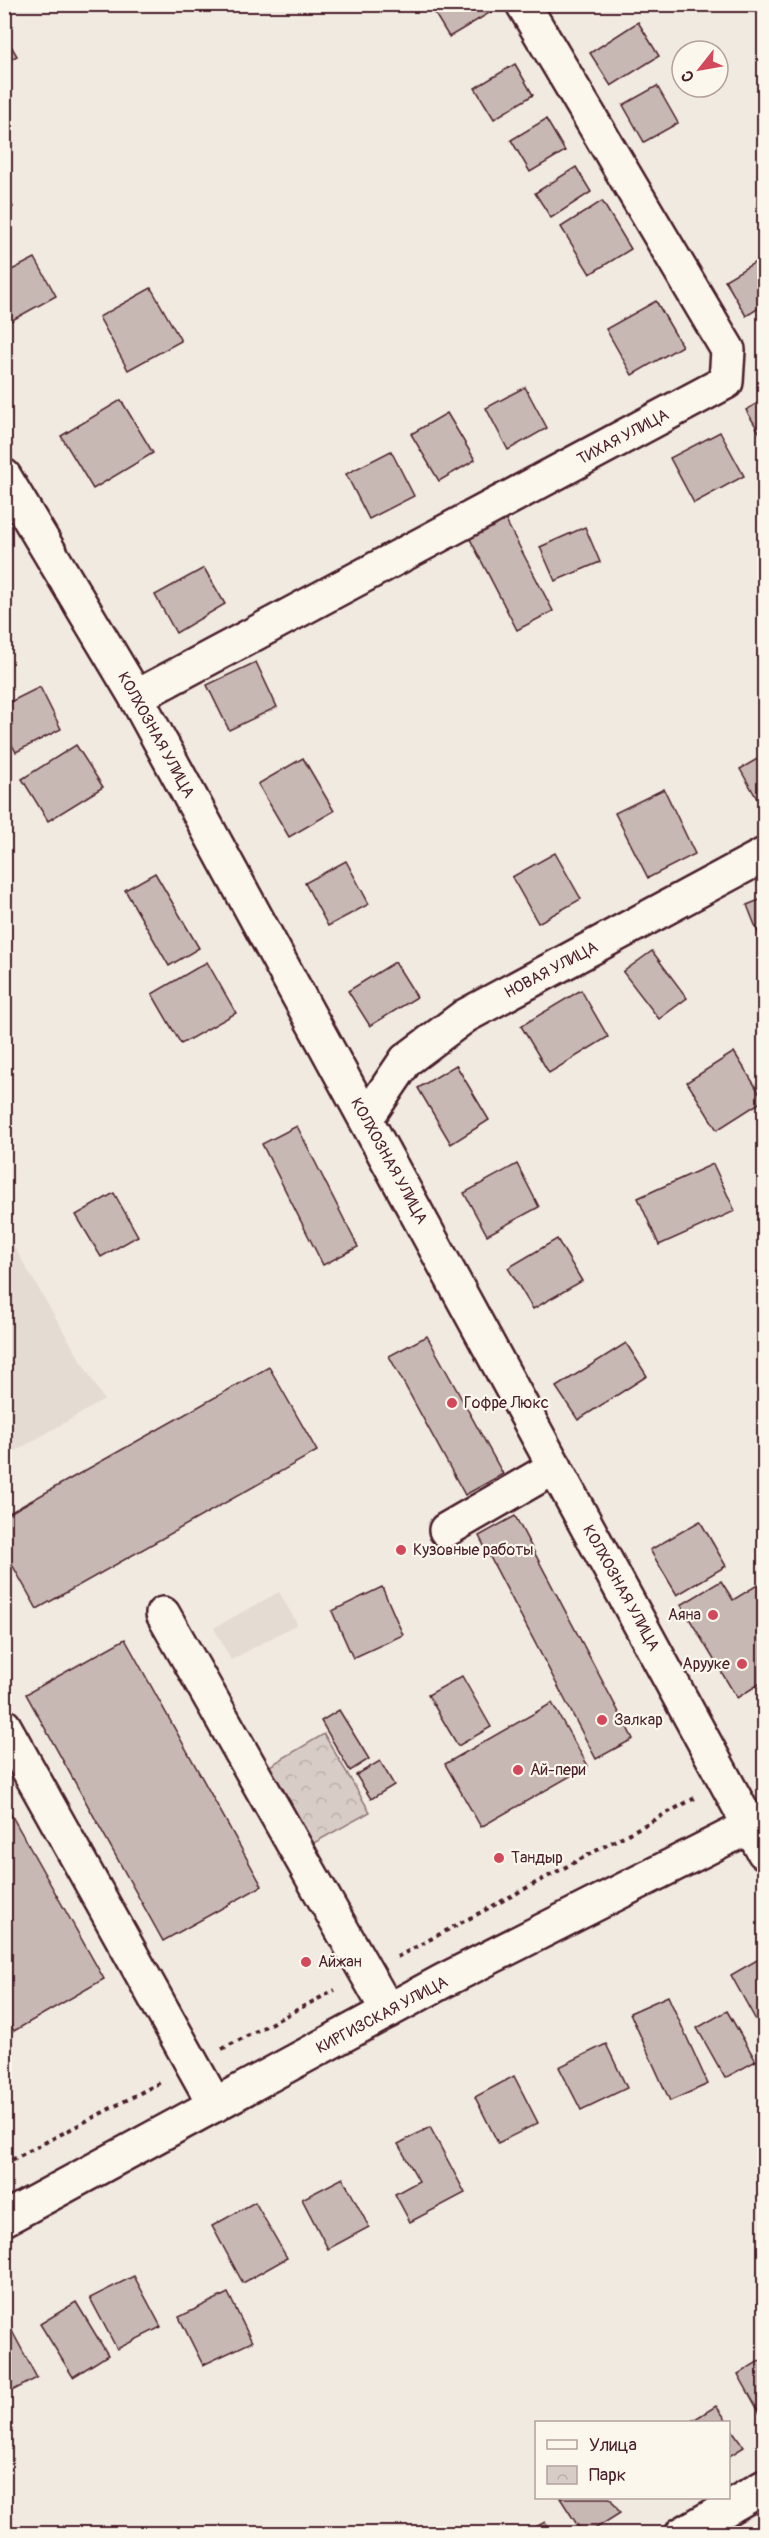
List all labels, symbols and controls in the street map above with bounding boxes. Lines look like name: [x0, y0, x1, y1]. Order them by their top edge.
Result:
north arrow: [670, 39, 730, 99]
text: С: [677, 67, 699, 86]
street label: ТИХАЯ УЛИЦА: [574, 405, 672, 469]
street label: КОЛХОЗНАЯ УЛИЦА: [113, 668, 199, 802]
street label: НОВАЯ УЛИЦА: [501, 937, 601, 1003]
street label: КОЛХОЗНАЯ УЛИЦА: [346, 1094, 432, 1228]
place label: Гофре Люкс: [464, 1393, 549, 1413]
marker: Гофре Люкс: [445, 1396, 459, 1410]
street label: КОЛХОЗНАЯ УЛИЦА: [578, 1521, 664, 1655]
place label: Кузовные работы: [413, 1540, 533, 1560]
marker: Кузовные работы: [394, 1543, 408, 1557]
place label: Аяна: [668, 1605, 701, 1625]
marker: Аяна: [706, 1608, 720, 1622]
place label: Арууке: [682, 1654, 730, 1674]
marker: Арууке: [735, 1657, 749, 1671]
place label: Залкар: [614, 1710, 663, 1730]
marker: Залкар: [595, 1713, 609, 1727]
place label: Ай-пери: [530, 1760, 586, 1780]
marker: Ай-пери: [511, 1763, 525, 1777]
place label: Тандыр: [511, 1848, 563, 1868]
marker: Тандыр: [492, 1851, 506, 1865]
place label: Айжан: [318, 1952, 362, 1972]
marker: Айжан: [299, 1955, 313, 1969]
street label: КИРГИЗСКАЯ УЛИЦА: [313, 1972, 451, 2058]
legend: [535, 2421, 730, 2499]
text: Улица: [589, 2434, 637, 2457]
text: Парк: [589, 2464, 626, 2487]

